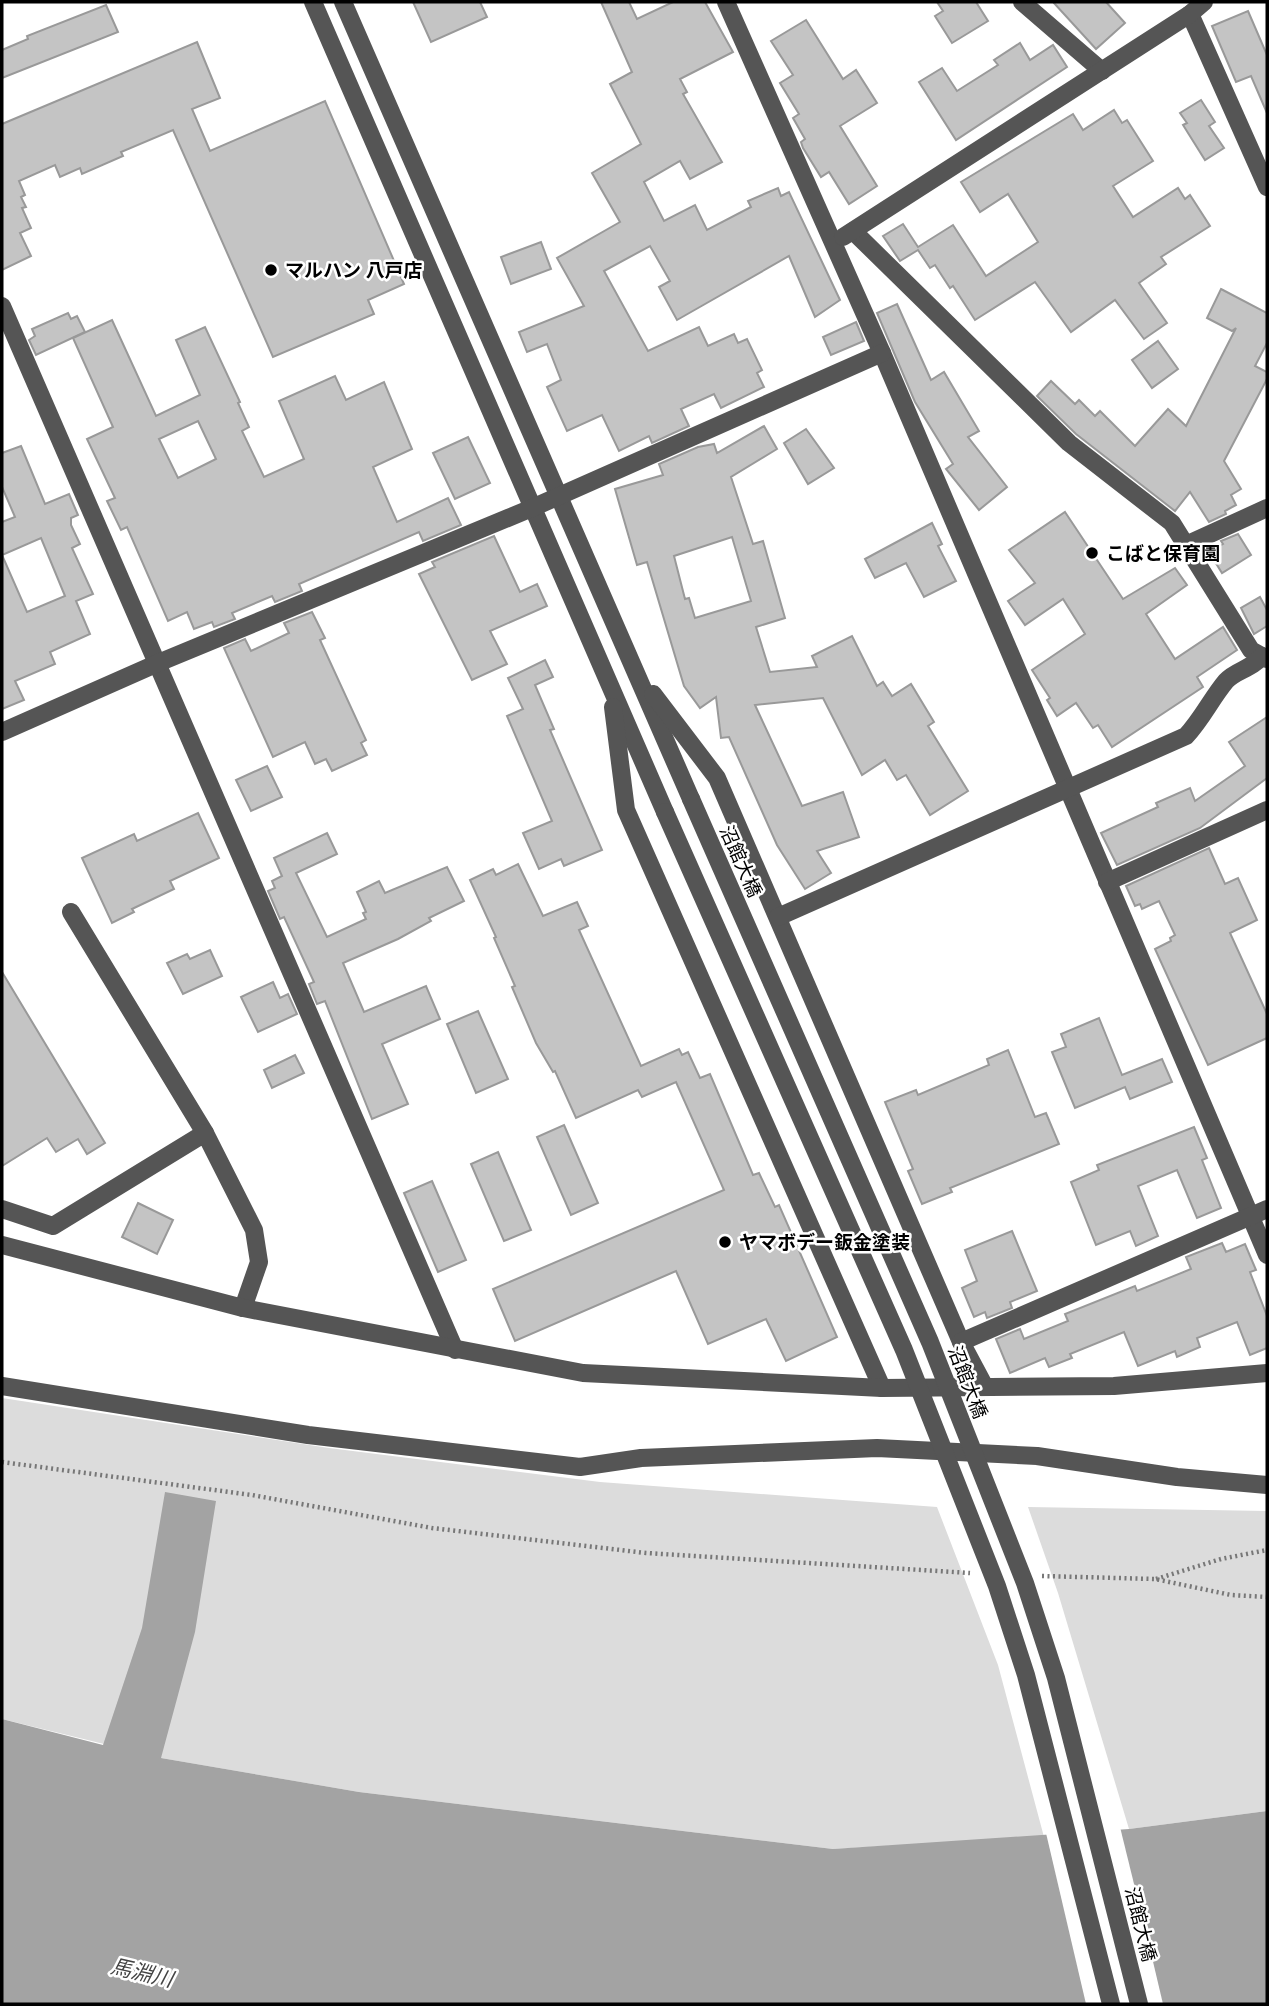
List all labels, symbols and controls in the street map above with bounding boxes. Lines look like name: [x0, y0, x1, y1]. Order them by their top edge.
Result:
place label: マルハン 八戸店: [285, 259, 423, 281]
marker: マルハン 八戸店: [263, 262, 279, 278]
place label: こばと保育園: [1106, 542, 1220, 564]
marker: こばと保育園: [1084, 545, 1100, 561]
street label: 沼館大橋: [715, 822, 767, 900]
place label: ヤマボデー鈑金塗装: [739, 1231, 910, 1253]
marker: ヤマボデー鈑金塗装: [717, 1234, 733, 1250]
street label: 沼館大橋: [944, 1343, 992, 1421]
street label: 沼館大橋: [1121, 1884, 1161, 1964]
water label: 馬淵川: [109, 1953, 177, 1991]

